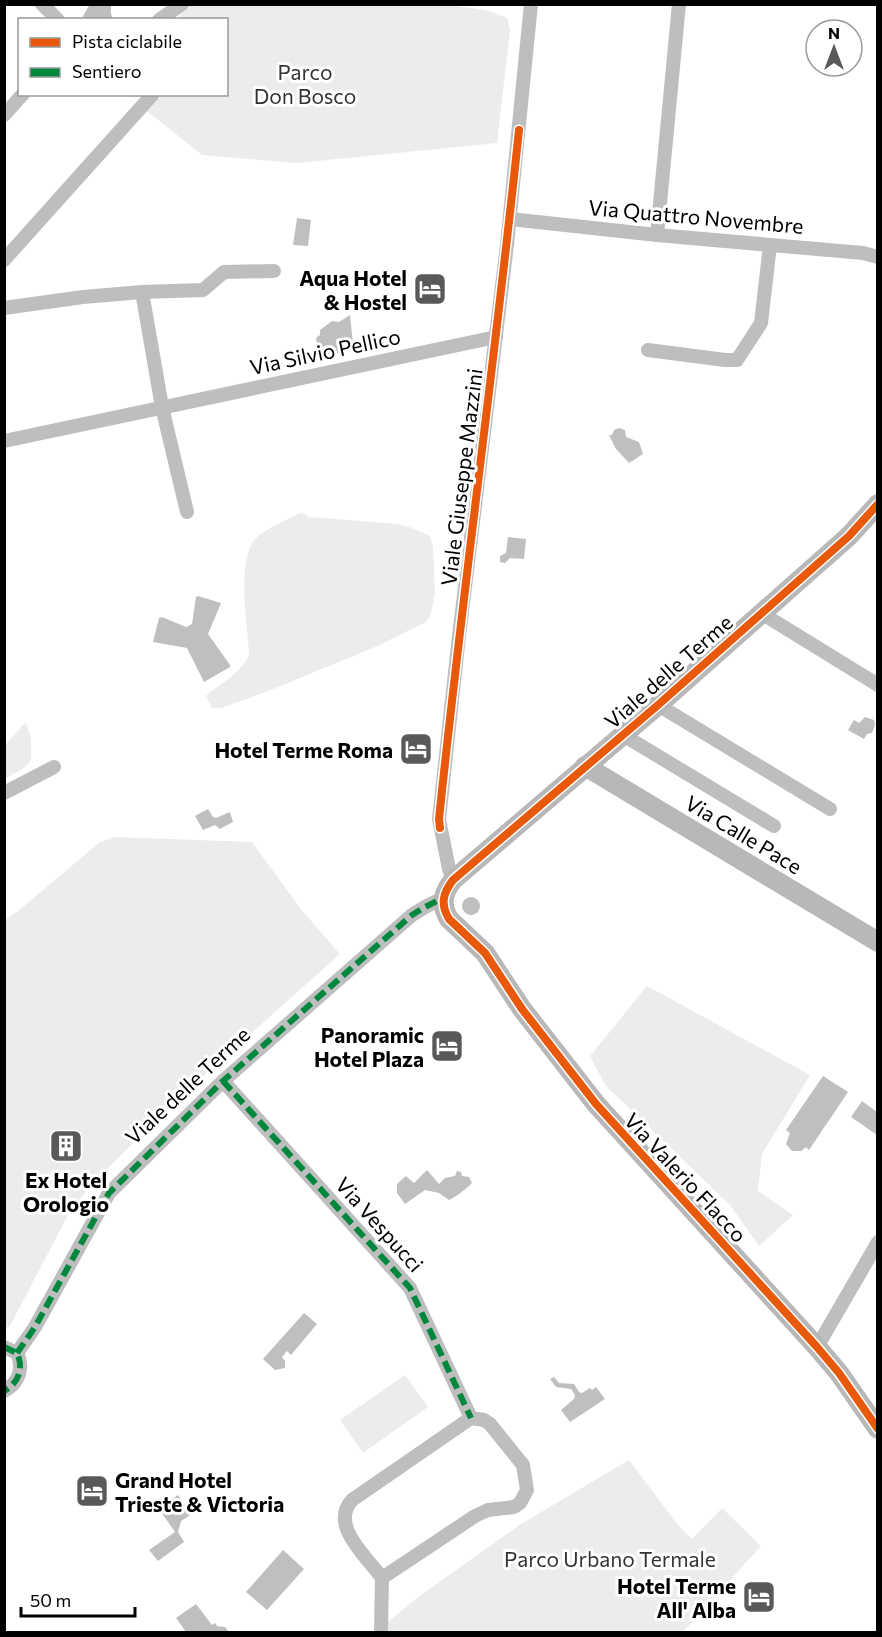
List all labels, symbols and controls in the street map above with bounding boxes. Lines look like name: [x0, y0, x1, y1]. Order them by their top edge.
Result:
legend: [18, 18, 228, 96]
north arrow: [804, 18, 864, 78]
text: N: [828, 23, 840, 42]
text: Pista ciclabile: [72, 30, 182, 52]
park label: Parco Don Bosco: [254, 59, 356, 108]
text: Sentiero: [72, 60, 142, 82]
street label: Via Quattro Novembre: [587, 194, 805, 238]
place label: Aqua Hotel & Hostel: [299, 265, 407, 314]
hotel icon: Aqua Hotel & Hostel: [412, 271, 448, 307]
street label: Via Silvio Pellico: [247, 323, 403, 379]
street label: Viale Giuseppe Mazzini: [435, 367, 487, 587]
street label: Viale delle Terme: [599, 609, 737, 733]
hotel icon: Hotel Terme Roma: [398, 731, 434, 767]
place label: Hotel Terme Roma: [214, 737, 393, 762]
street label: Via Calle Pace: [681, 789, 807, 879]
street label: Viale delle Terme: [120, 1021, 254, 1149]
place label: Panoramic Hotel Plaza: [314, 1022, 424, 1071]
hotel icon: Panoramic Hotel Plaza: [429, 1028, 465, 1064]
street label: Via Valerio Flacco: [620, 1107, 752, 1247]
building icon: Ex Hotel Orologio: [48, 1128, 84, 1164]
place label: Ex Hotel Orologio: [23, 1167, 109, 1216]
street label: Via Vespucci: [331, 1172, 429, 1276]
place label: Grand Hotel Trieste & Victoria: [115, 1467, 284, 1516]
hotel icon: Grand Hotel Trieste & Victoria: [74, 1473, 110, 1509]
park label: Parco Urbano Termale: [504, 1546, 716, 1571]
place label: Hotel Terme All' Alba: [617, 1573, 736, 1622]
hotel icon: Hotel Terme All' Alba: [741, 1579, 777, 1615]
scale bar: [21, 1580, 135, 1618]
text: 50 m: [30, 1589, 71, 1611]

